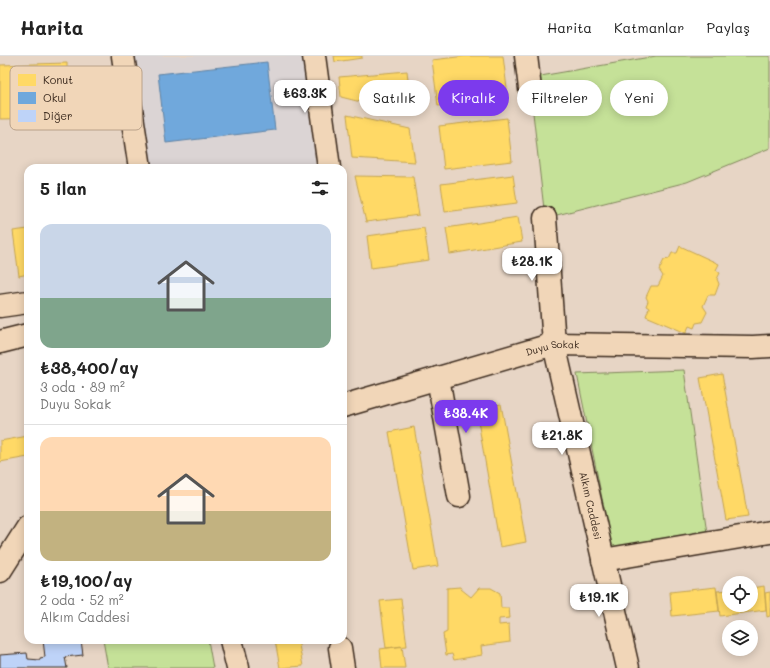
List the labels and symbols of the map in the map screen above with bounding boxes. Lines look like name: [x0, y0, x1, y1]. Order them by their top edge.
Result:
legend: [10, 66, 142, 130]
text: Konut: [43, 72, 73, 87]
pin: ₺63.3K: [272, 80, 338, 114]
text: Okul: [43, 90, 66, 105]
text: Diğer: [43, 108, 73, 123]
pin: ₺28.1K: [499, 248, 565, 282]
street label: Duyu Sokak: [524, 336, 580, 359]
pin: ₺38.4K: [433, 400, 499, 434]
pin: ₺21.8K: [529, 422, 595, 456]
street label: Alkım Caddesi: [576, 470, 605, 541]
pin: ₺19.1K: [566, 584, 632, 618]

